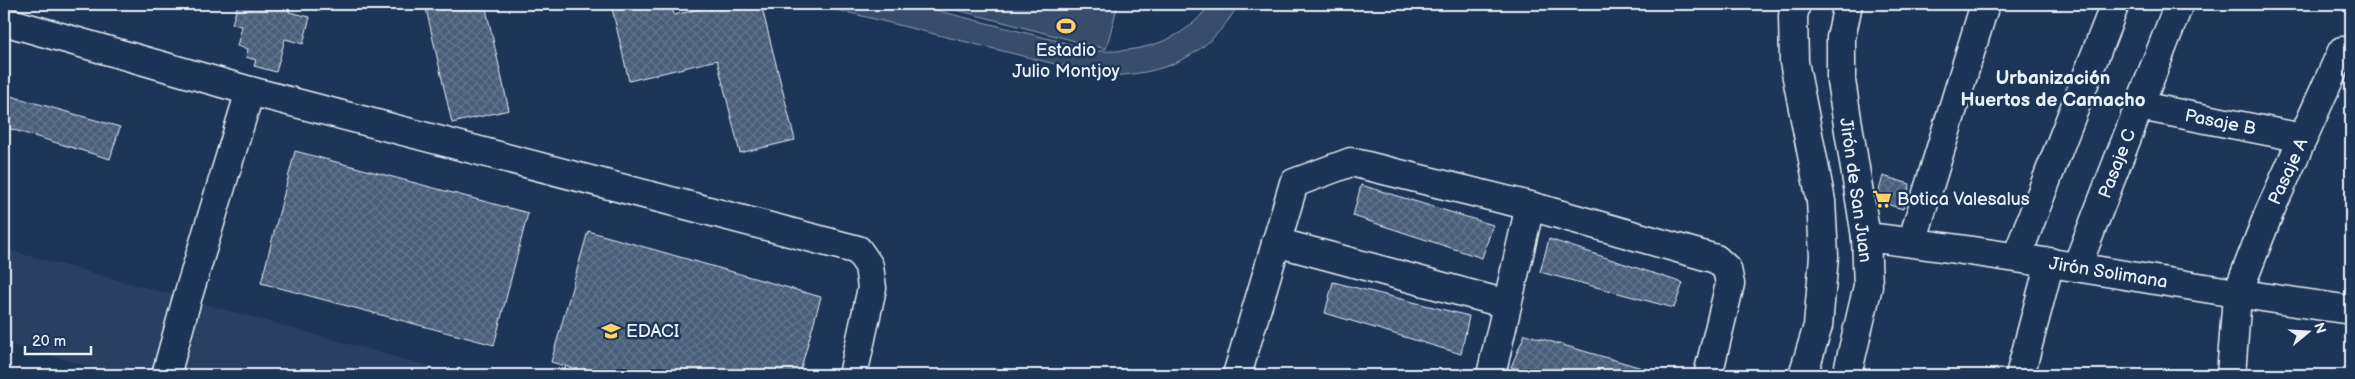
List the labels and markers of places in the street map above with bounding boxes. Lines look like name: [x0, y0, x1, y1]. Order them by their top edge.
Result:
sports icon: Estadio Julio Montjoy: [1055, 15, 1077, 37]
place label: Estadio Julio Montjoy: [1012, 40, 1120, 82]
supermarket icon: Botica Valesalus: [1871, 188, 1893, 210]
place label: Botica Valesalus: [1897, 189, 2030, 210]
school or university icon: EDACI: [600, 320, 622, 342]
place label: EDACI: [626, 321, 679, 342]

